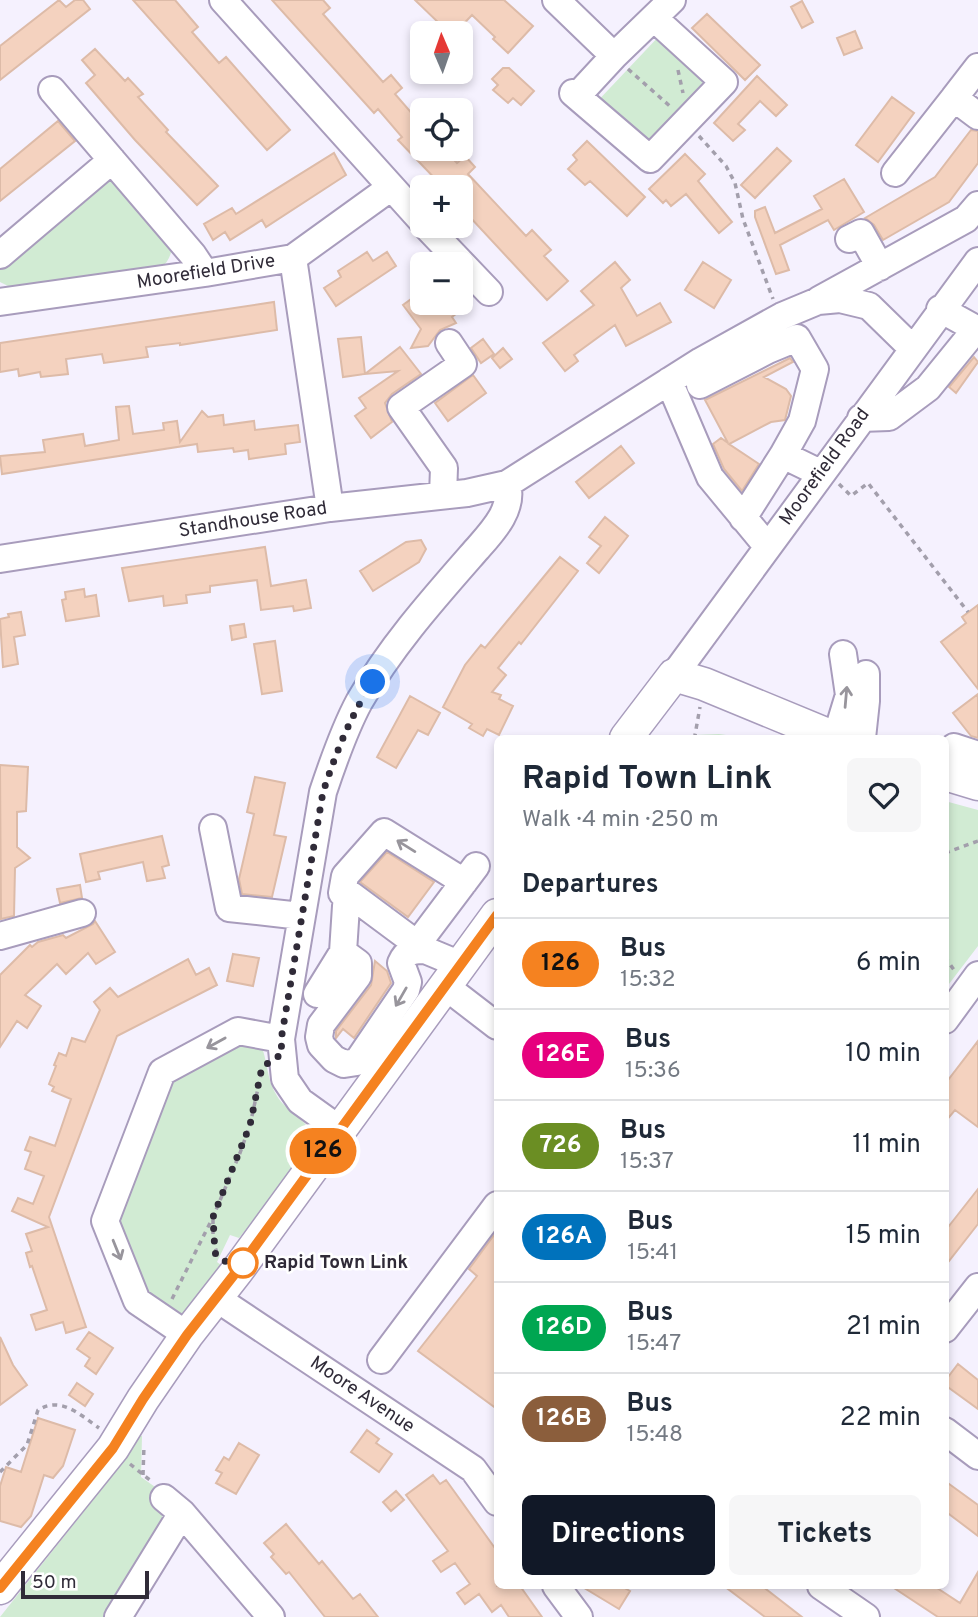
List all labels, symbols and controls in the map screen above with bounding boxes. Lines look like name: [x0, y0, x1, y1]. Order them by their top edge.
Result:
north arrow: [410, 21, 472, 84]
map controls: [410, 21, 473, 315]
button: locate: [410, 98, 473, 161]
button: +: [410, 175, 473, 238]
street label: Moorefield Drive: [135, 249, 277, 295]
button: −: [410, 252, 473, 315]
street label: Moorefield Road: [774, 404, 876, 530]
street label: Standhouse Road: [177, 496, 329, 544]
your location: [355, 664, 390, 699]
one-way arrow: [840, 686, 853, 709]
button: heart: [847, 758, 921, 832]
text: Rapid Town Link: [522, 759, 772, 801]
text: Walk · 4 min · 250 m: [522, 806, 719, 835]
one-way arrow: [397, 838, 416, 853]
text: Departures: [522, 869, 659, 902]
text: Bus: [620, 933, 666, 966]
text: 6 min: [856, 947, 921, 980]
text: 126: [541, 949, 580, 979]
text: 15:32: [620, 966, 676, 995]
one-way arrow: [394, 987, 408, 1007]
text: Bus: [625, 1024, 671, 1057]
one-way arrow: [207, 1036, 227, 1050]
text: 10 min: [845, 1038, 921, 1071]
text: 126E: [536, 1040, 590, 1070]
text: 15:36: [625, 1057, 681, 1086]
text: Bus: [620, 1115, 666, 1148]
line badge: 126: [283, 1128, 363, 1174]
text: 11 min: [852, 1129, 921, 1162]
text: 726: [540, 1131, 581, 1161]
text: 126: [303, 1136, 343, 1166]
text: 15:37: [620, 1148, 674, 1177]
text: Bus: [627, 1206, 673, 1239]
text: 15 min: [846, 1220, 921, 1253]
text: 126A: [536, 1222, 592, 1252]
one-way arrow: [111, 1238, 124, 1260]
text: 15:41: [627, 1239, 678, 1268]
marker: Rapid Town Link: [228, 1248, 258, 1278]
place label: Rapid Town Link: [264, 1251, 408, 1275]
text: Bus: [627, 1297, 673, 1330]
text: 21 min: [846, 1311, 921, 1344]
text: 126D: [536, 1313, 592, 1343]
text: 15:47: [627, 1330, 681, 1359]
street label: Moore Avenue: [305, 1351, 419, 1439]
text: Bus: [627, 1388, 673, 1421]
text: 22 min: [840, 1402, 921, 1435]
text: 126B: [536, 1404, 592, 1434]
text: 15:48: [627, 1421, 683, 1450]
button: Directions: [522, 1495, 715, 1575]
button: Tickets: [729, 1495, 921, 1575]
scale bar: [21, 1568, 149, 1600]
text: 50 m: [32, 1571, 77, 1595]

